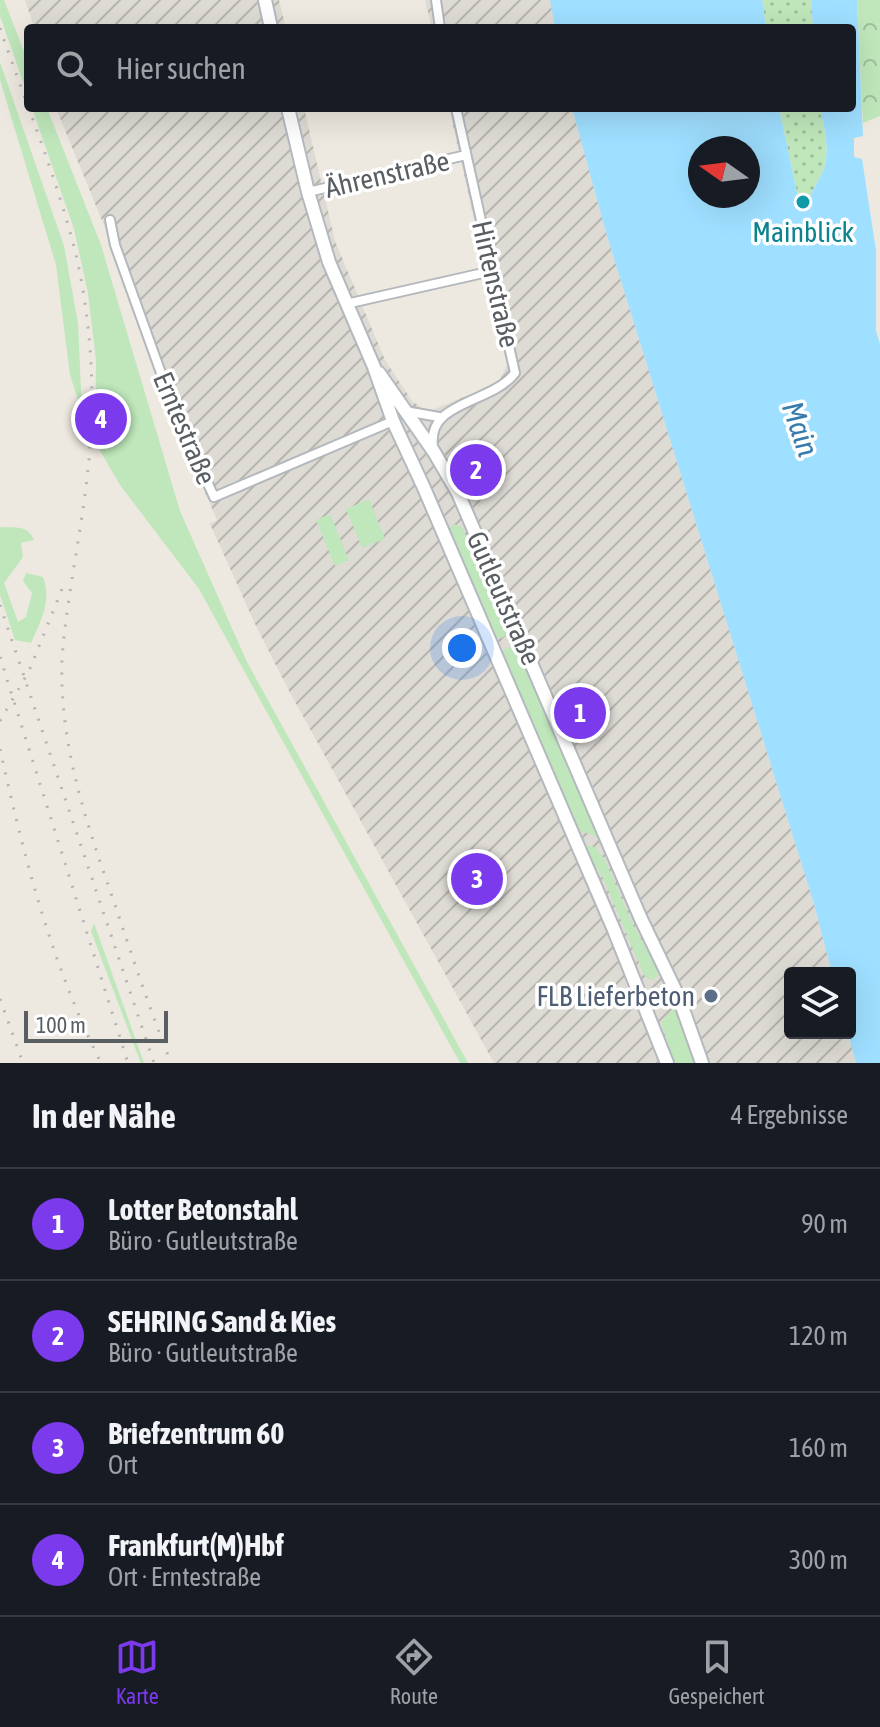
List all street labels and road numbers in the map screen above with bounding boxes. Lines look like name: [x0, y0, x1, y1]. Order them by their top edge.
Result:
street label: Ährenstraße: [322, 144, 452, 204]
street label: Hirtenstraße: [466, 217, 526, 351]
street label: Erntestraße: [147, 367, 223, 489]
street label: Gutleutstraße: [460, 526, 548, 670]

